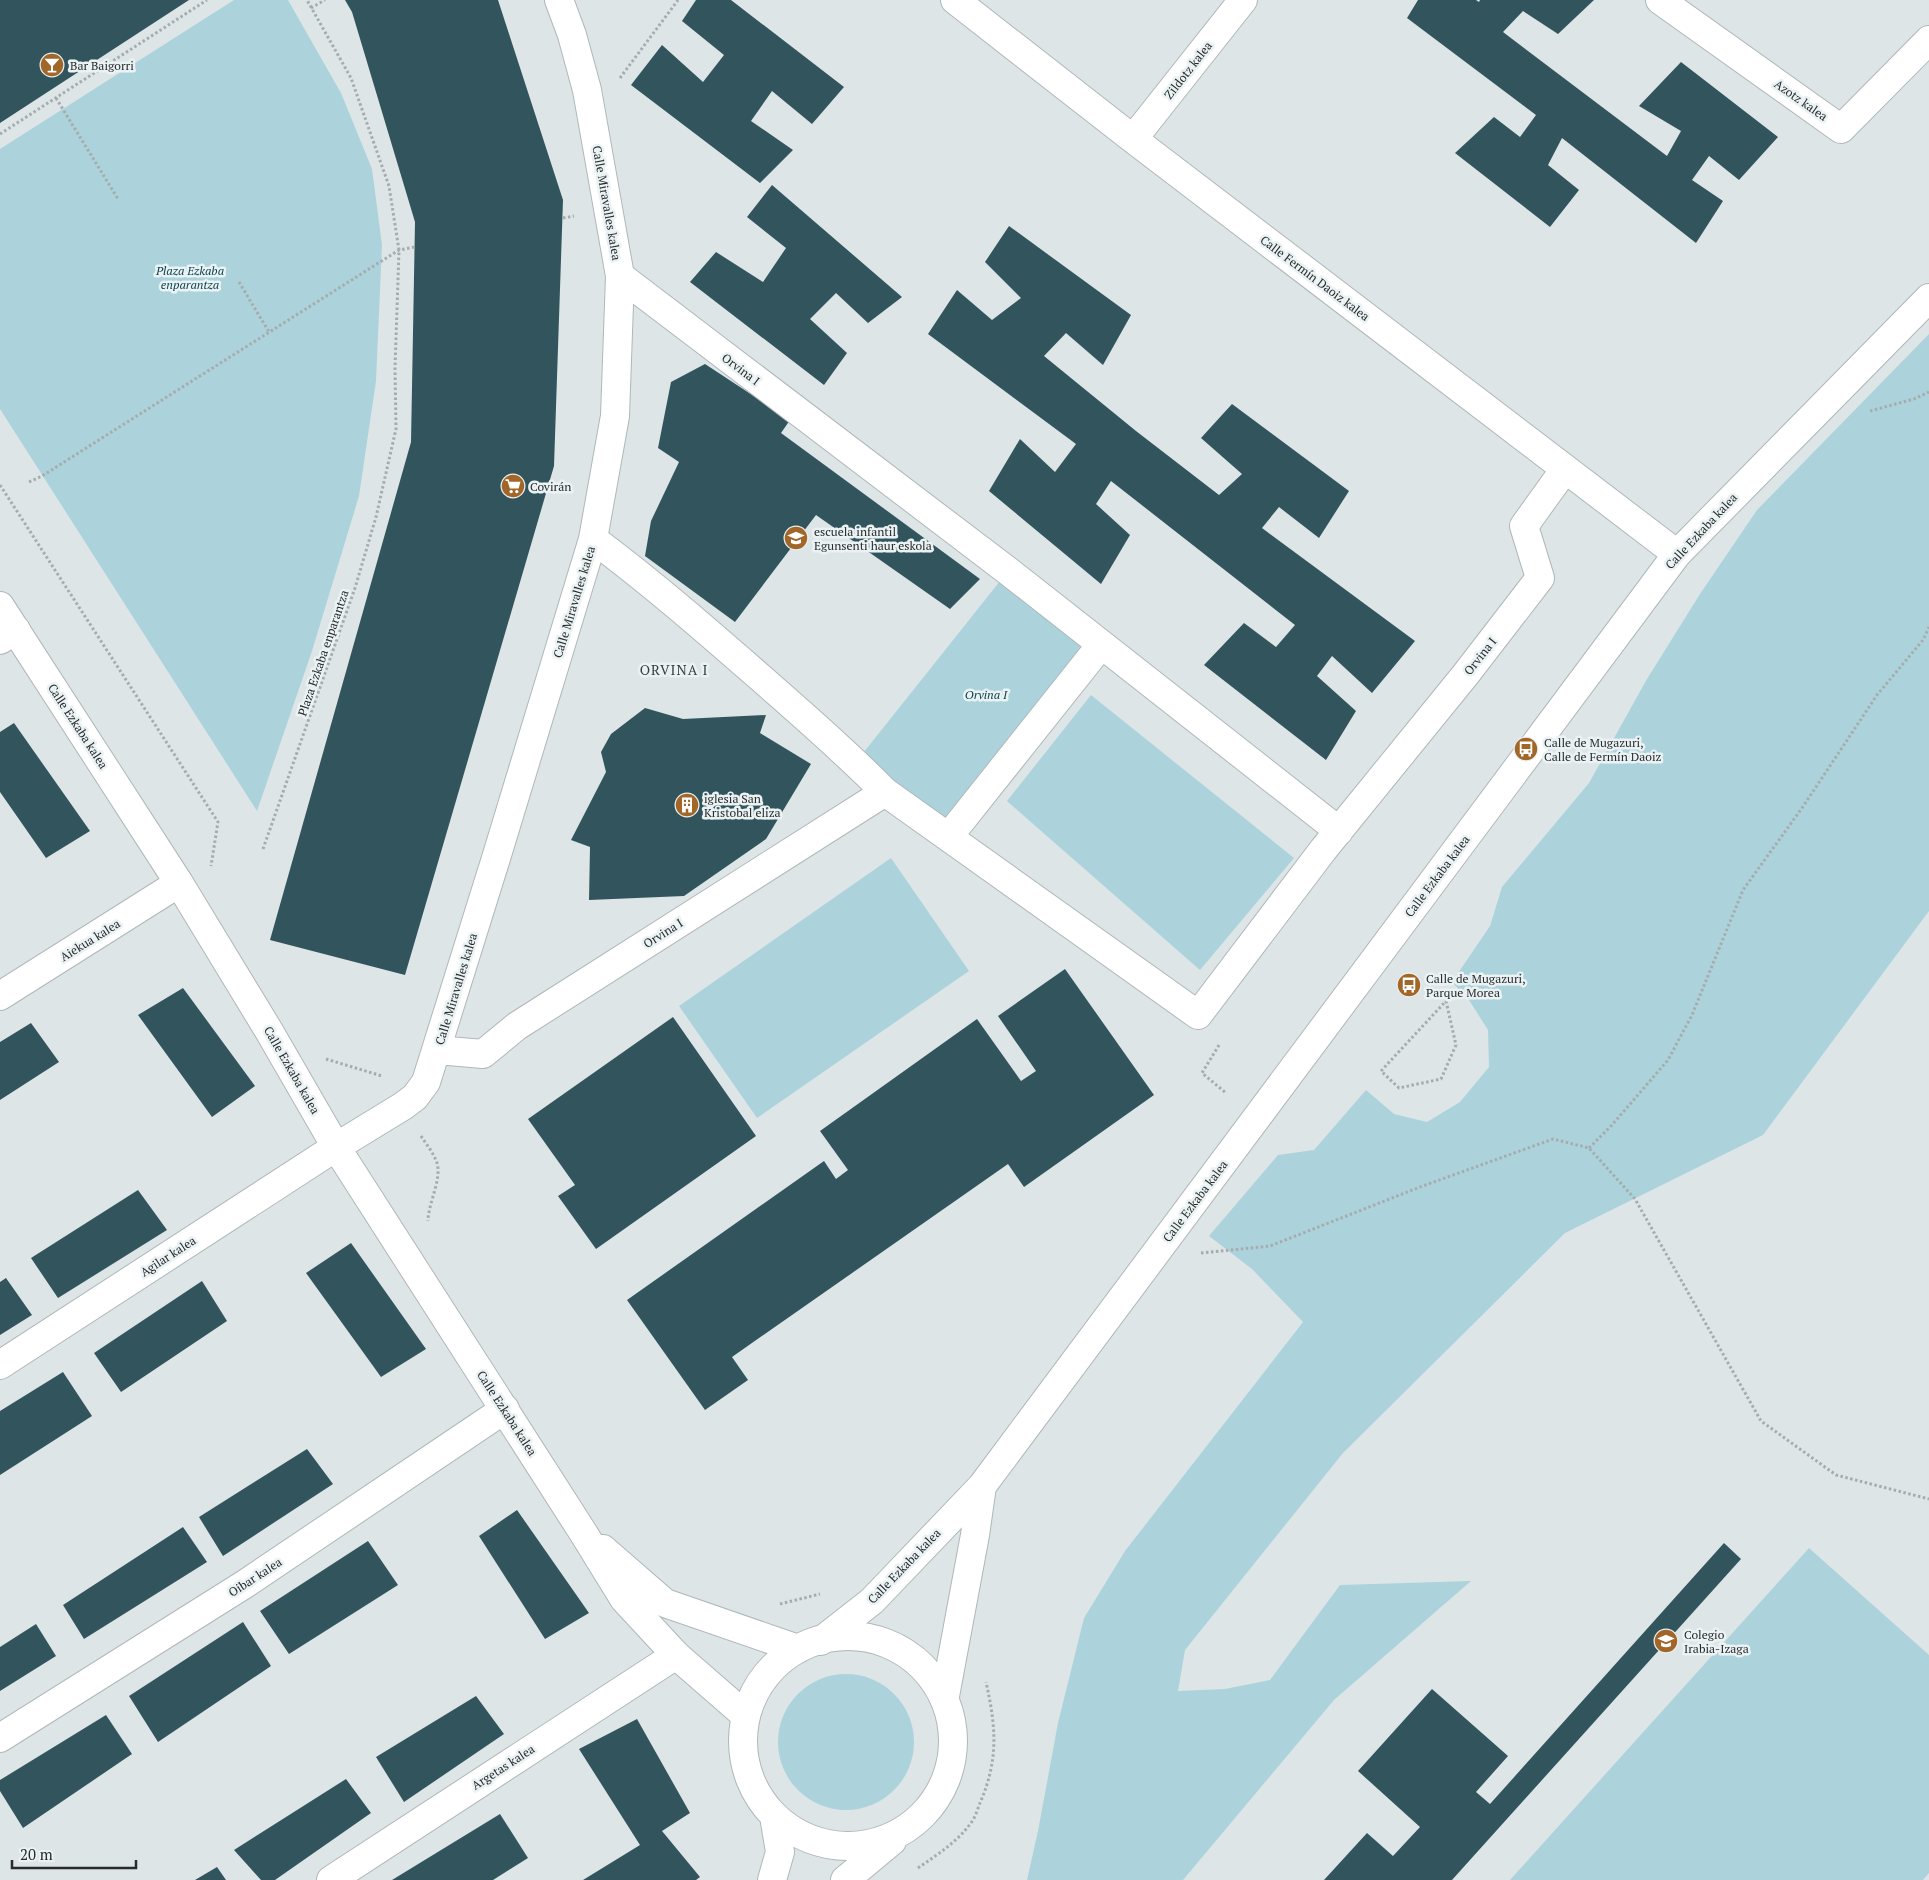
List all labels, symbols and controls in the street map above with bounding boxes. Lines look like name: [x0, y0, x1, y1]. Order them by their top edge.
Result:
street label: Zildotz kalea: [1161, 38, 1215, 102]
bar icon: Bar Baigorri: [39, 52, 65, 78]
place label: Bar Baigorri: [70, 58, 134, 73]
street label: Azotz kalea: [1771, 76, 1831, 124]
street label: Calle Miravalles kalea: [590, 145, 624, 261]
street label: Calle Fermín Daoiz kalea: [1258, 232, 1372, 324]
park label: Plaza Ezkaba enparantza: [155, 263, 224, 292]
street label: Orvina I: [719, 350, 763, 388]
supermarket icon: Covirán: [500, 473, 526, 499]
place label: Covirán: [530, 479, 571, 494]
street label: Calle Ezkaba kalea: [1662, 490, 1740, 572]
place label: escuela infantil Egunsenti haur eskola: [814, 524, 932, 553]
school or university icon: escuela infantil Egunsenti haur eskola: [783, 525, 809, 551]
street label: Calle Miravalles kalea: [550, 544, 598, 660]
street label: Plaza Ezkaba enparantza: [294, 588, 352, 718]
street label: Orvina I: [1461, 634, 1499, 678]
district label: ORVINA I: [640, 660, 708, 679]
street label: Calle Ezkaba kalea: [45, 681, 111, 771]
park label: Orvina I: [965, 687, 1008, 702]
place label: Calle de Mugazuri, Calle de Fermín Daoiz: [1544, 735, 1662, 764]
bus stop icon: Calle de Mugazuri, Calle de Fermín Daoiz: [1513, 736, 1539, 762]
place label: iglesia San Kristobal eliza: [704, 791, 781, 820]
building icon: iglesia San Kristobal eliza: [674, 792, 700, 818]
street label: Calle Ezkaba kalea: [1401, 832, 1473, 920]
street label: Orvina I: [640, 915, 686, 951]
street label: Aiekua kalea: [57, 916, 123, 964]
street label: Calle Miravalles kalea: [432, 931, 480, 1047]
place label: Calle de Mugazuri, Parque Morea: [1426, 971, 1526, 1000]
bus stop icon: Calle de Mugazuri, Parque Morea: [1396, 972, 1422, 998]
street label: Calle Ezkaba kalea: [261, 1024, 323, 1116]
street label: Calle Ezkaba kalea: [1159, 1157, 1231, 1245]
street label: Agilar kalea: [138, 1233, 198, 1279]
street label: Calle Ezkaba kalea: [474, 1368, 540, 1458]
street label: Calle Ezkaba kalea: [864, 1525, 944, 1607]
street label: Oibar kalea: [226, 1554, 284, 1600]
place label: Colegio Irabia-Izaga: [1684, 1627, 1749, 1656]
school or university icon: Colegio Irabia-Izaga: [1653, 1628, 1679, 1654]
street label: Argetas kalea: [469, 1741, 537, 1793]
scale bar: [12, 1838, 136, 1870]
text: 20 m: [20, 1844, 53, 1864]

